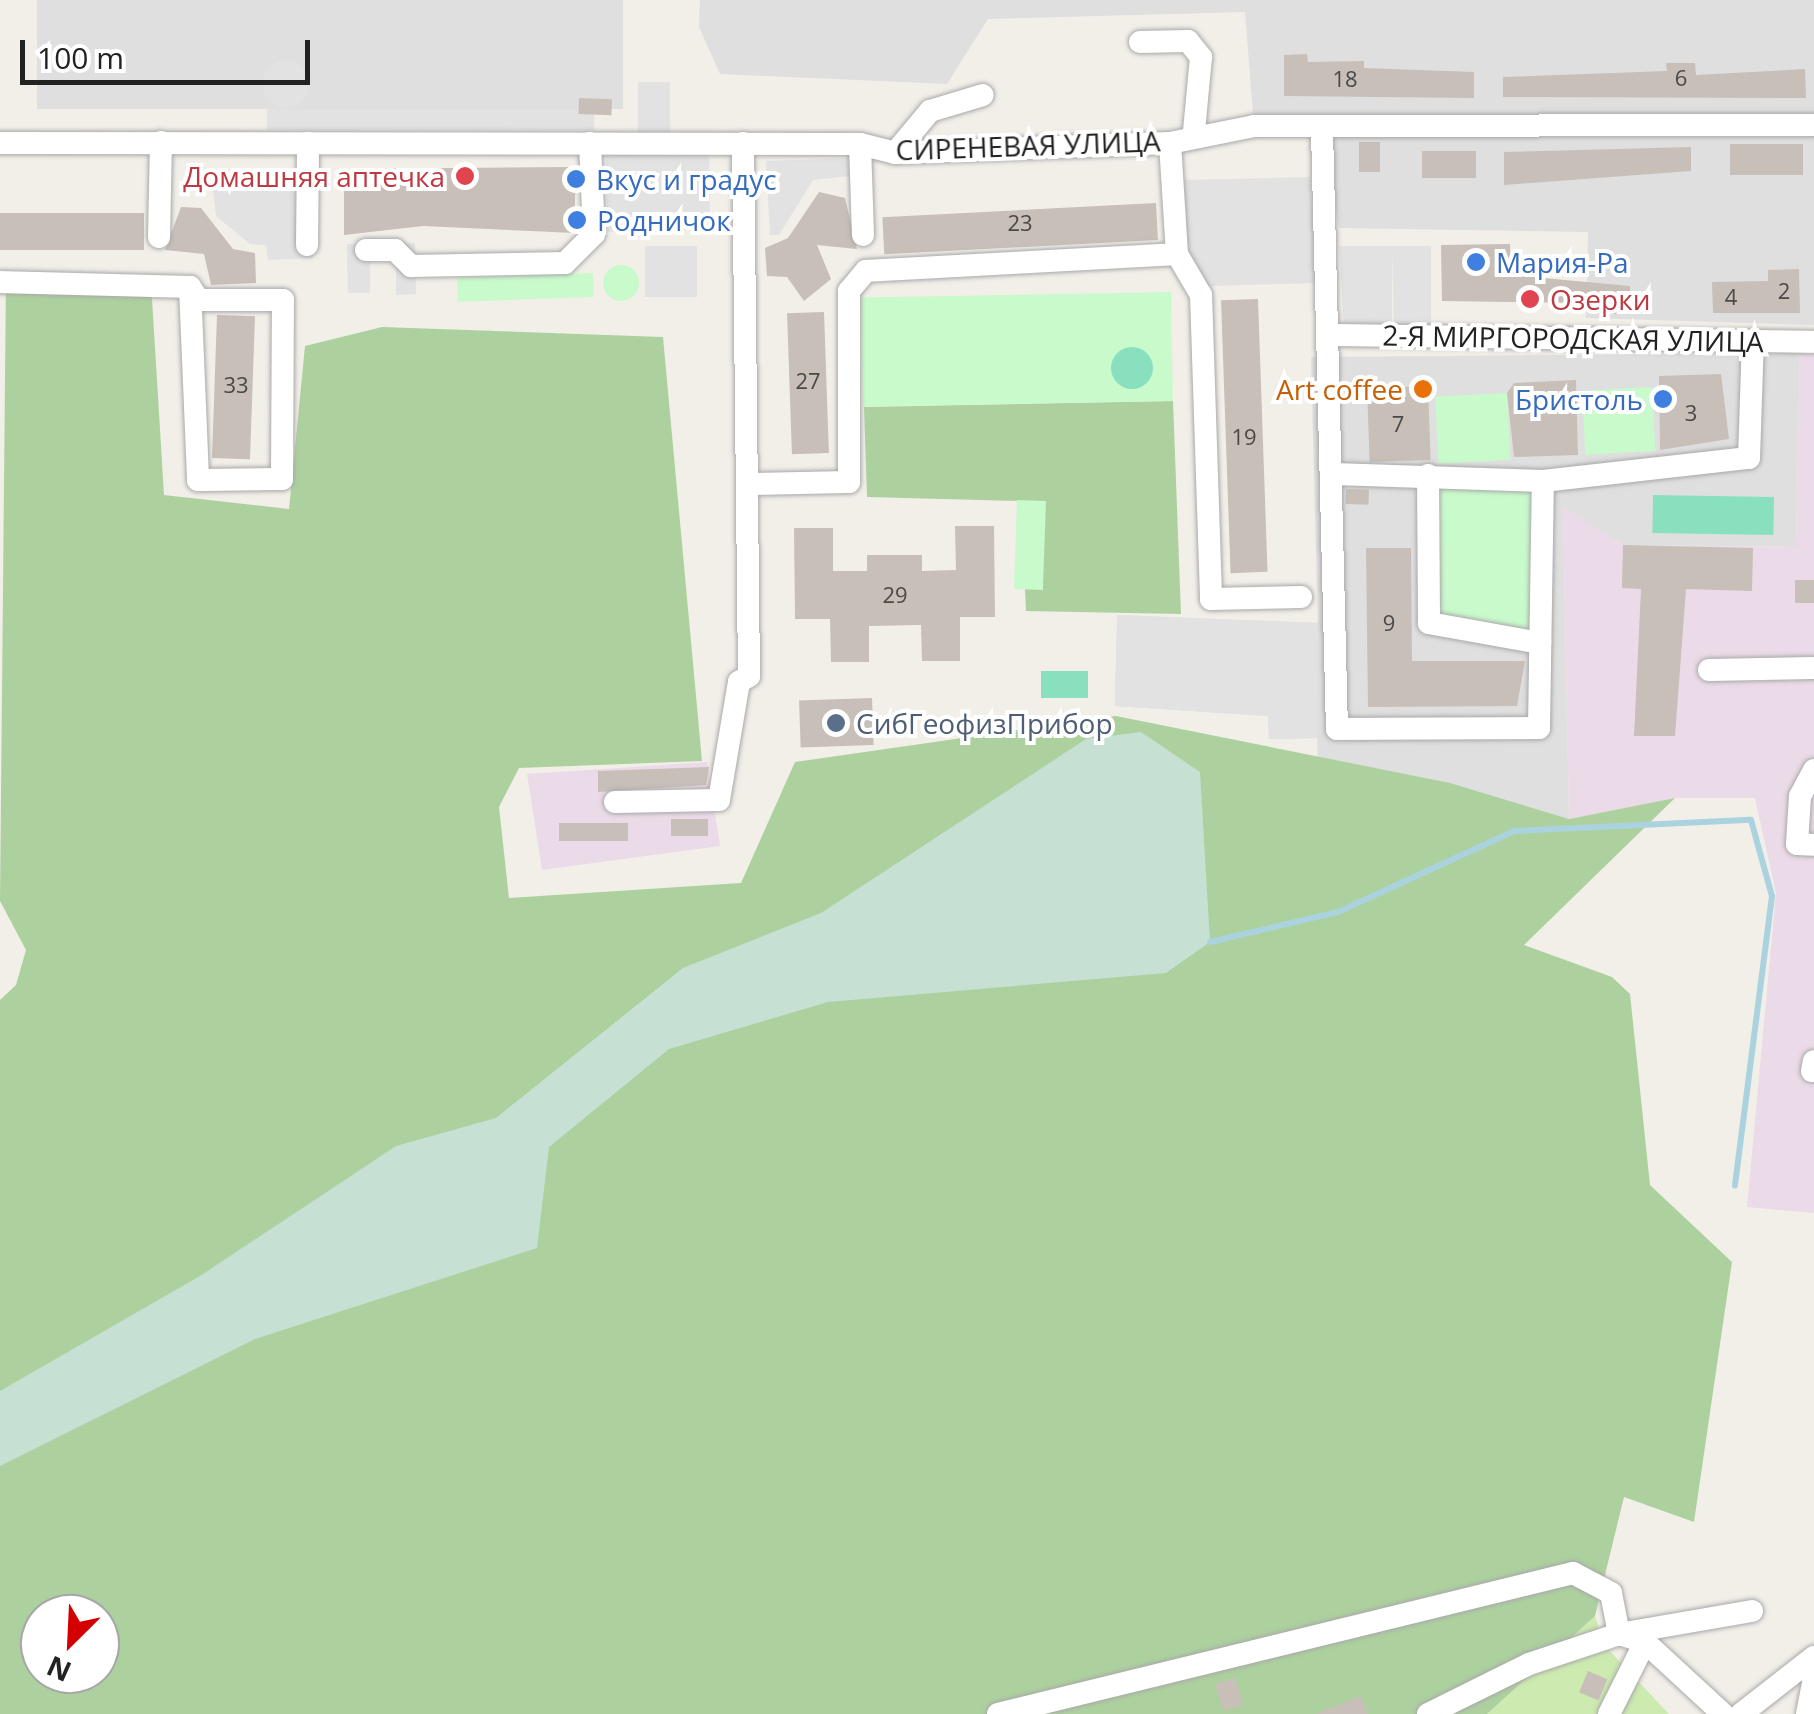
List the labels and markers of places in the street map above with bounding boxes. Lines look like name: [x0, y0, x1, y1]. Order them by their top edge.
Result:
place label: Домашняя аптечка: [183, 159, 445, 193]
place label: Вкус и градус: [596, 162, 777, 196]
marker: Домашняя аптечка: [454, 165, 476, 187]
marker: Вкус и градус: [565, 168, 587, 190]
place label: Родничок: [597, 203, 731, 237]
marker: Родничок: [566, 209, 588, 231]
place label: Мария-Ра: [1496, 245, 1629, 279]
marker: Мария-Ра: [1465, 251, 1487, 273]
place label: Озерки: [1550, 282, 1650, 316]
marker: Озерки: [1519, 288, 1541, 310]
place label: Art coffee: [1276, 372, 1403, 406]
marker: Art coffee: [1412, 378, 1434, 400]
place label: Бристоль: [1515, 382, 1643, 416]
marker: Бристоль: [1652, 388, 1674, 410]
place label: СибГеофизПрибор: [856, 706, 1113, 740]
marker: СибГеофизПрибор: [825, 712, 847, 734]

